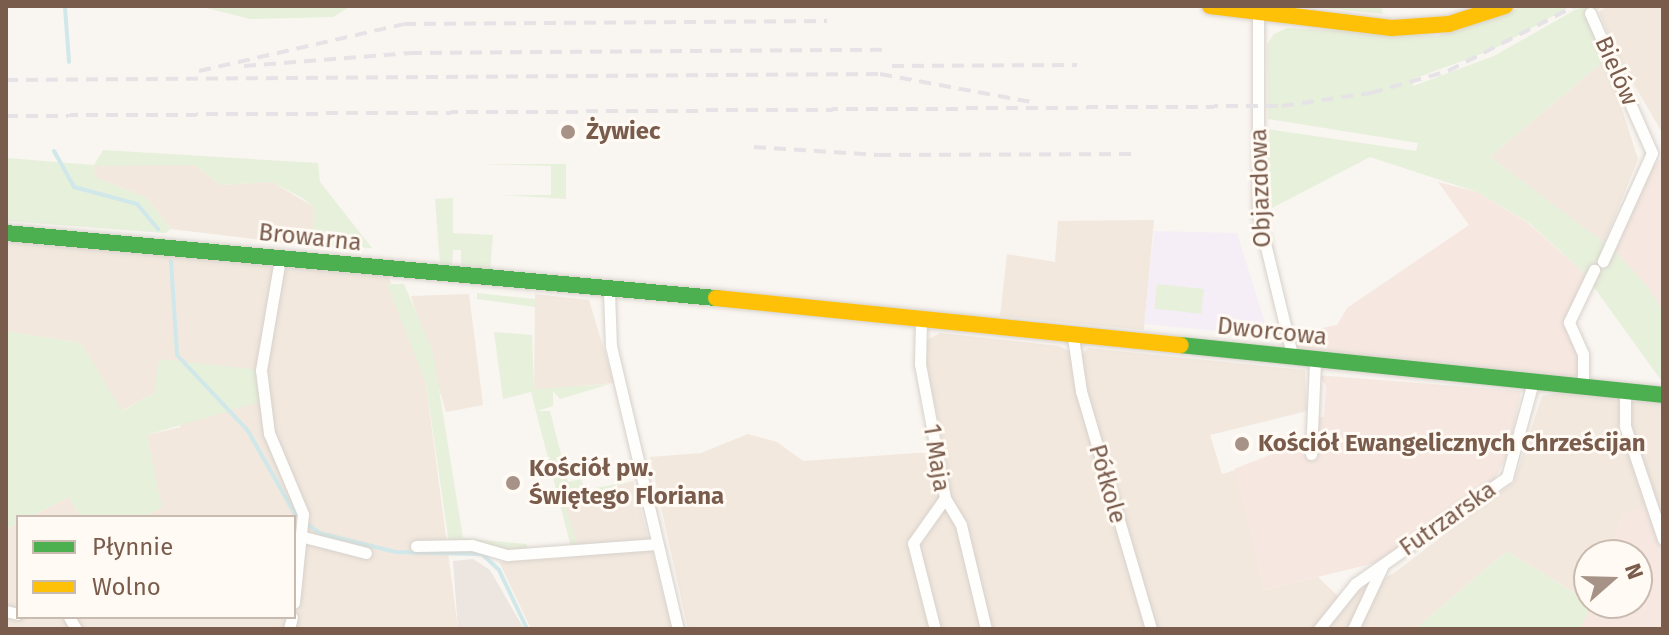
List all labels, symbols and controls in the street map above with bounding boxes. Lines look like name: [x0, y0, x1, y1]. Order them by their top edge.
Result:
street label: Bielów: [1588, 32, 1644, 110]
place label: Żywiec: [586, 118, 661, 146]
marker: Żywiec: [557, 121, 579, 143]
street label: Objazdowa: [1245, 128, 1277, 248]
street label: Browarna: [257, 218, 363, 258]
street label: Dworcowa: [1216, 312, 1328, 352]
street label: 1 Maja: [916, 422, 956, 494]
place label: Kościół Ewangelicznych Chrześcijan: [1258, 430, 1646, 458]
marker: Kościół Ewangelicznych Chrześcijan: [1233, 435, 1251, 453]
street label: Półkole: [1082, 441, 1132, 527]
place label: Kościół pw. Świętego Floriana: [529, 455, 724, 511]
marker: Kościół pw. Świętego Floriana: [504, 474, 522, 492]
street label: Futrzarska: [1394, 475, 1502, 563]
legend: [16, 515, 296, 619]
text: Płynnie: [92, 533, 173, 561]
north arrow: [1573, 539, 1653, 619]
text: N: [1619, 560, 1649, 583]
text: Wolno: [92, 573, 161, 601]

